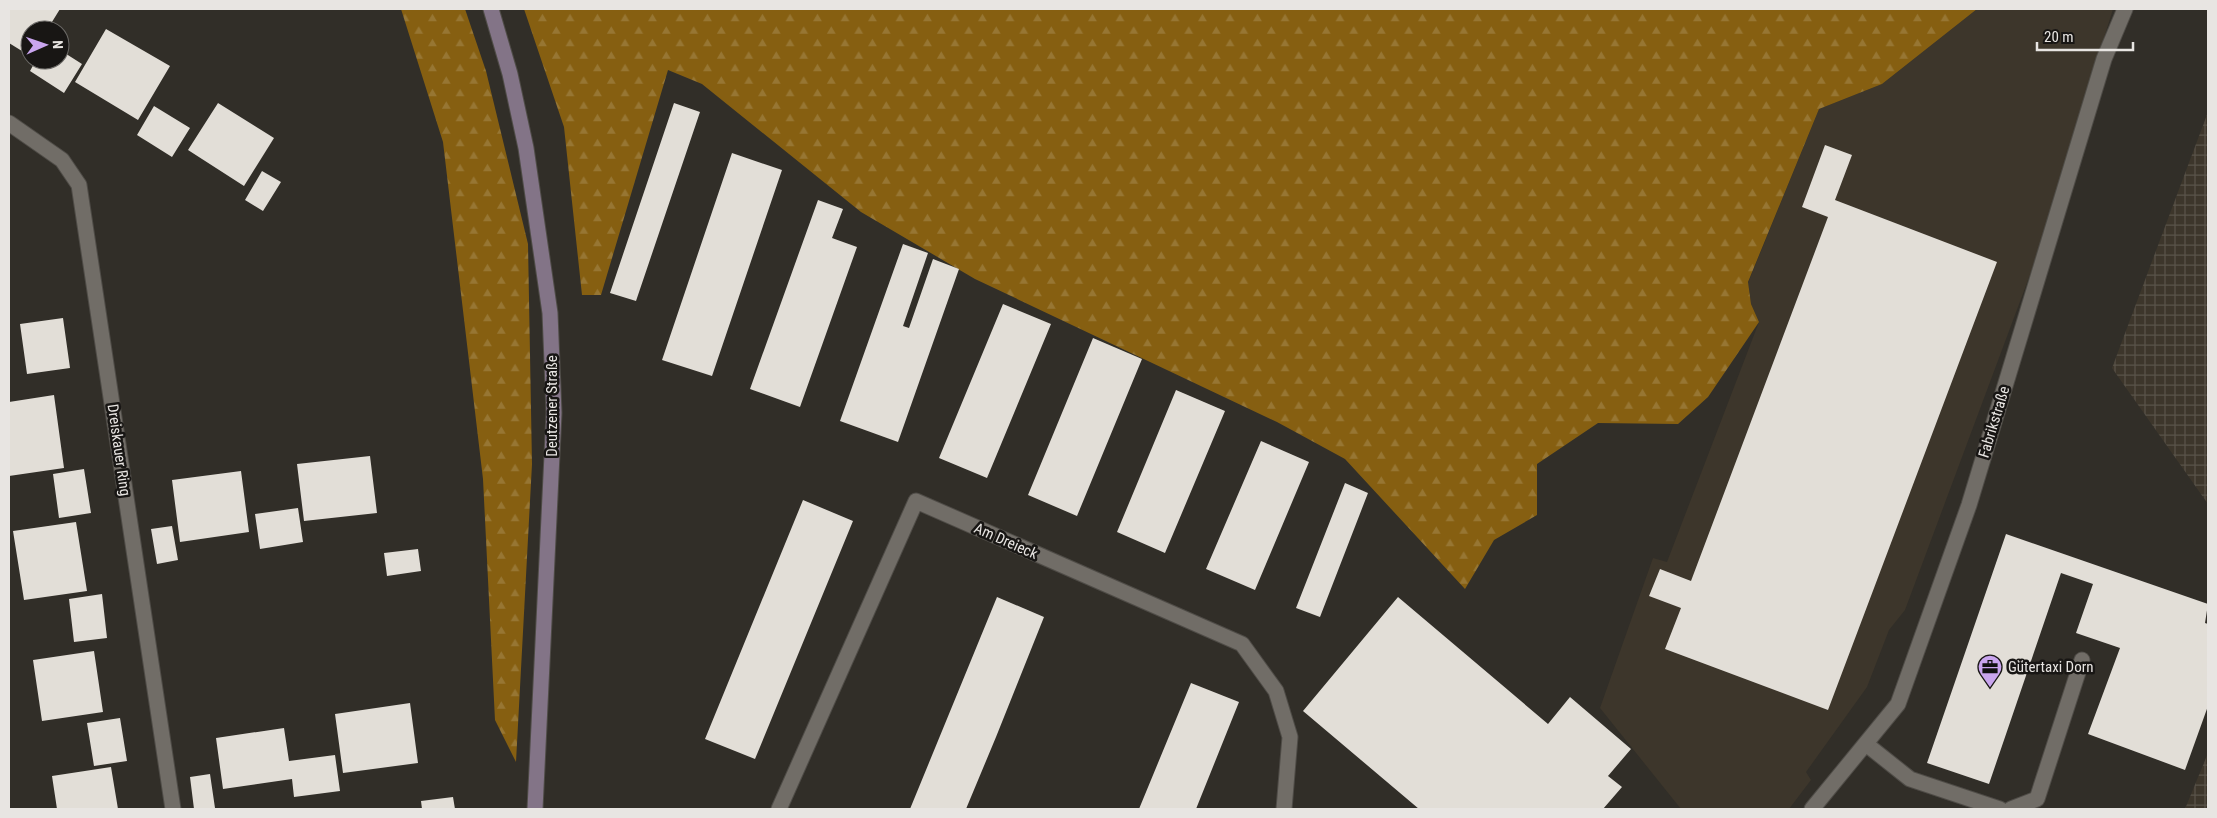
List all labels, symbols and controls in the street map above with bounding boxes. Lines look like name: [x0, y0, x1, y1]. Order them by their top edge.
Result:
north arrow: [20, 20, 70, 70]
scale bar: [2037, 20, 2133, 52]
text: 20 m: [2044, 28, 2074, 46]
text: N: [50, 40, 66, 49]
street label: Deutzener Straße: [543, 355, 561, 457]
street label: Fabrikstraße: [1975, 384, 2013, 460]
street label: Dreiskauer Ring: [104, 403, 134, 497]
street label: Am Dreieck: [971, 519, 1041, 563]
office icon: Gütertaxi Dorn: [1977, 654, 2003, 688]
place label: Gütertaxi Dorn: [2008, 658, 2094, 676]

